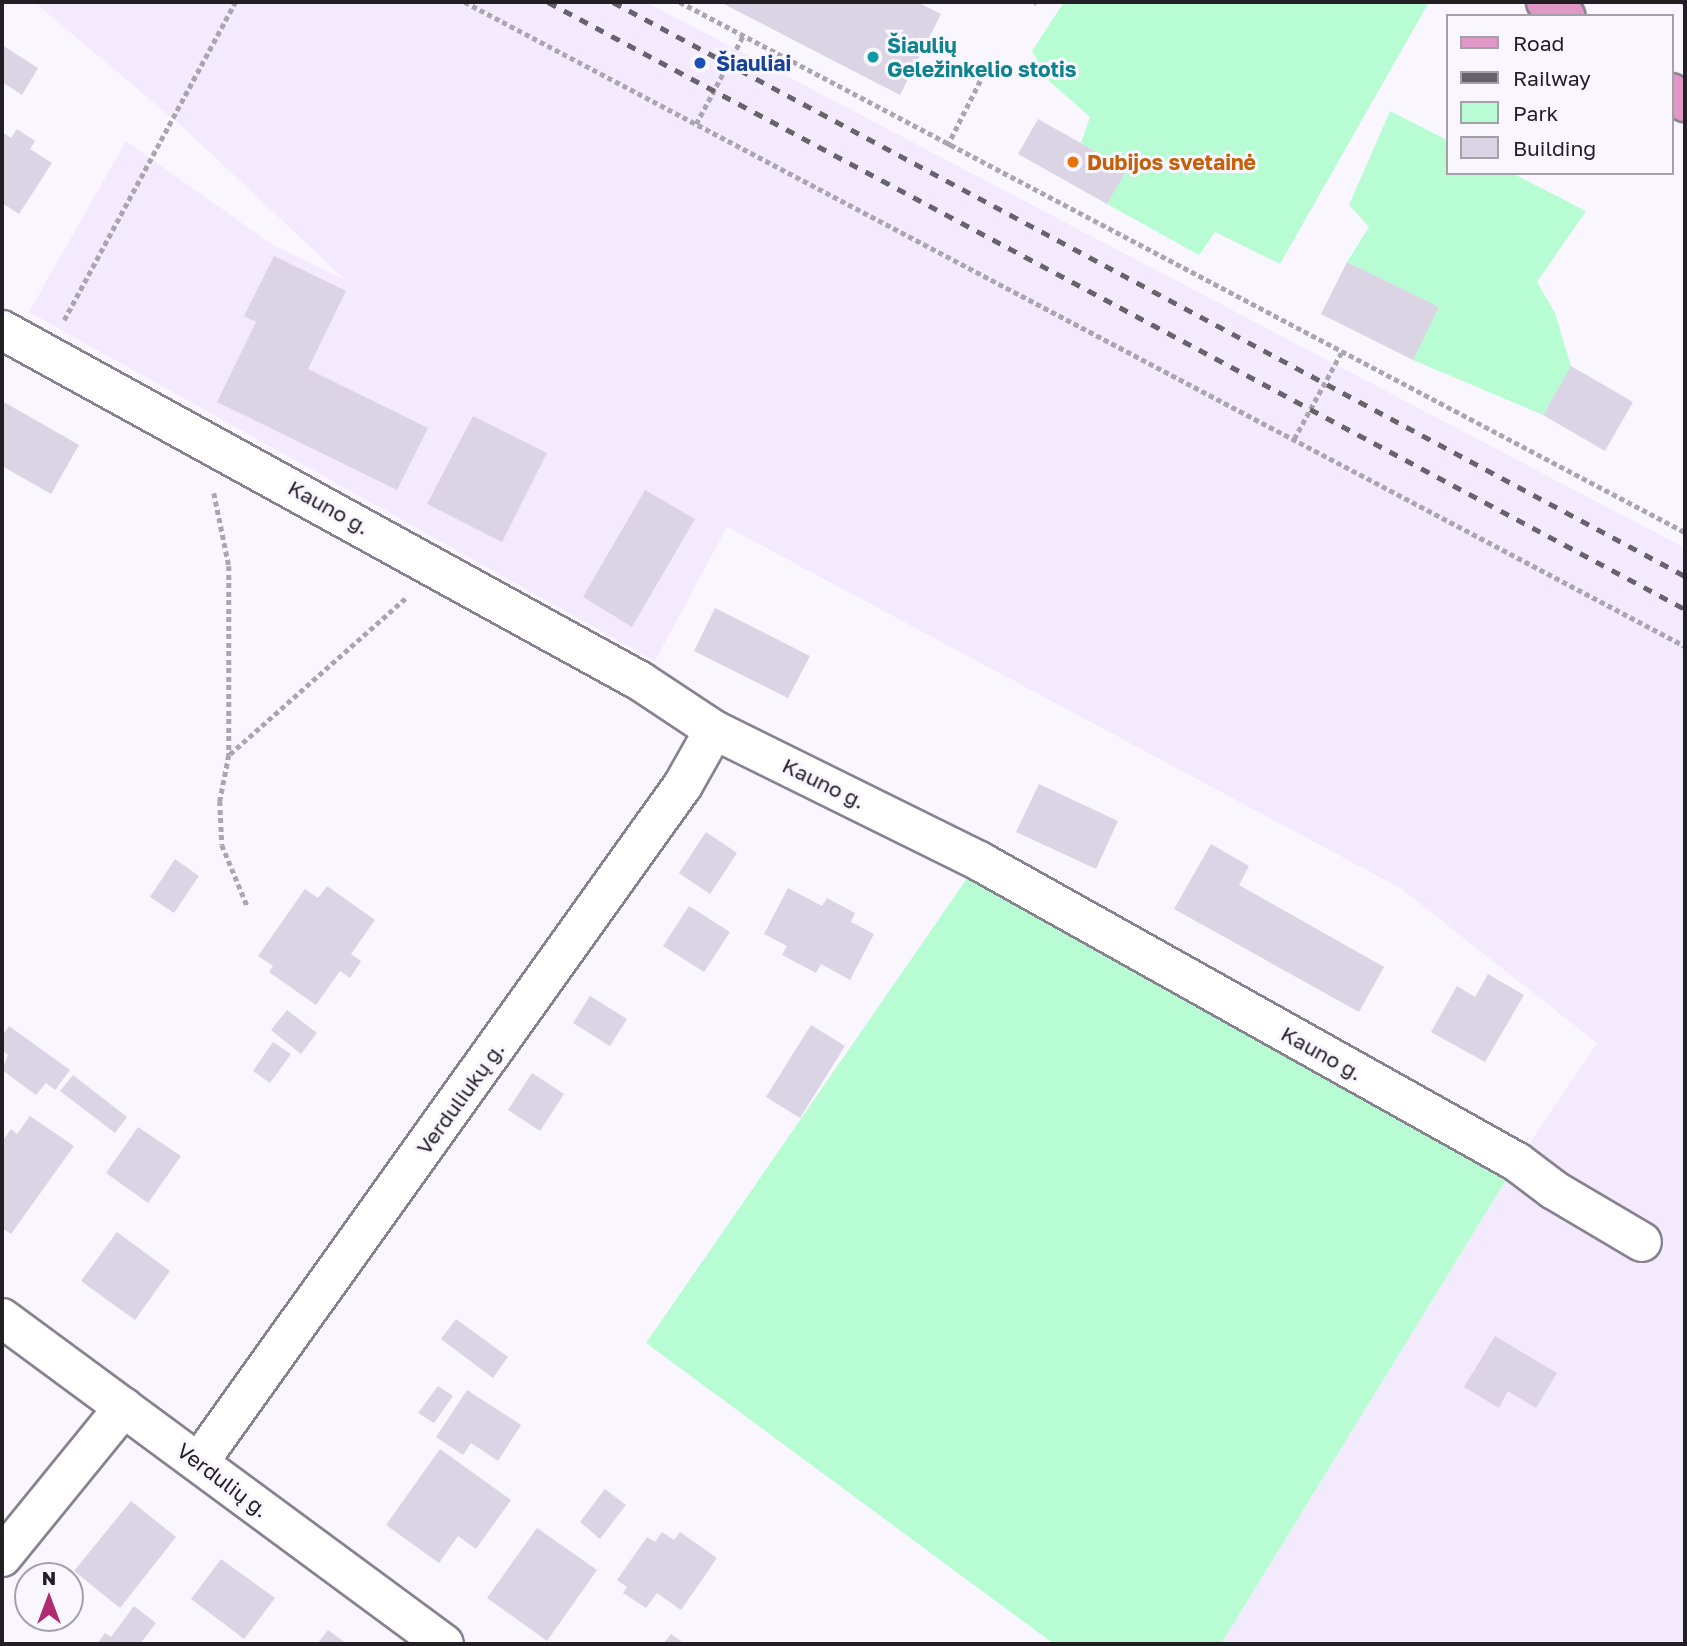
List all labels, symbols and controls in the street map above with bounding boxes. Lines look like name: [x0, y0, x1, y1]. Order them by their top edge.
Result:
legend: [1446, 14, 1673, 175]
text: Road: [1513, 30, 1564, 56]
place label: Šiaulių Geležinkelio stotis: [887, 32, 1076, 82]
marker: Šiaulių Geležinkelio stotis: [865, 49, 881, 65]
place label: Šiauliai: [716, 50, 791, 76]
marker: Šiauliai: [690, 53, 710, 73]
text: Railway: [1513, 65, 1591, 91]
text: Park: [1513, 100, 1558, 126]
text: Building: [1513, 135, 1596, 161]
place label: Dubijos svetainė: [1087, 149, 1256, 175]
marker: Dubijos svetainė: [1065, 154, 1081, 170]
street label: Kauno g.: [284, 474, 374, 540]
street label: Kauno g.: [779, 752, 869, 814]
street label: Kauno g.: [1277, 1020, 1367, 1086]
street label: Verduliukų g.: [411, 1037, 509, 1159]
street label: Verdulių g.: [172, 1437, 274, 1523]
north arrow: [14, 1562, 84, 1632]
text: N: [42, 1566, 56, 1589]

